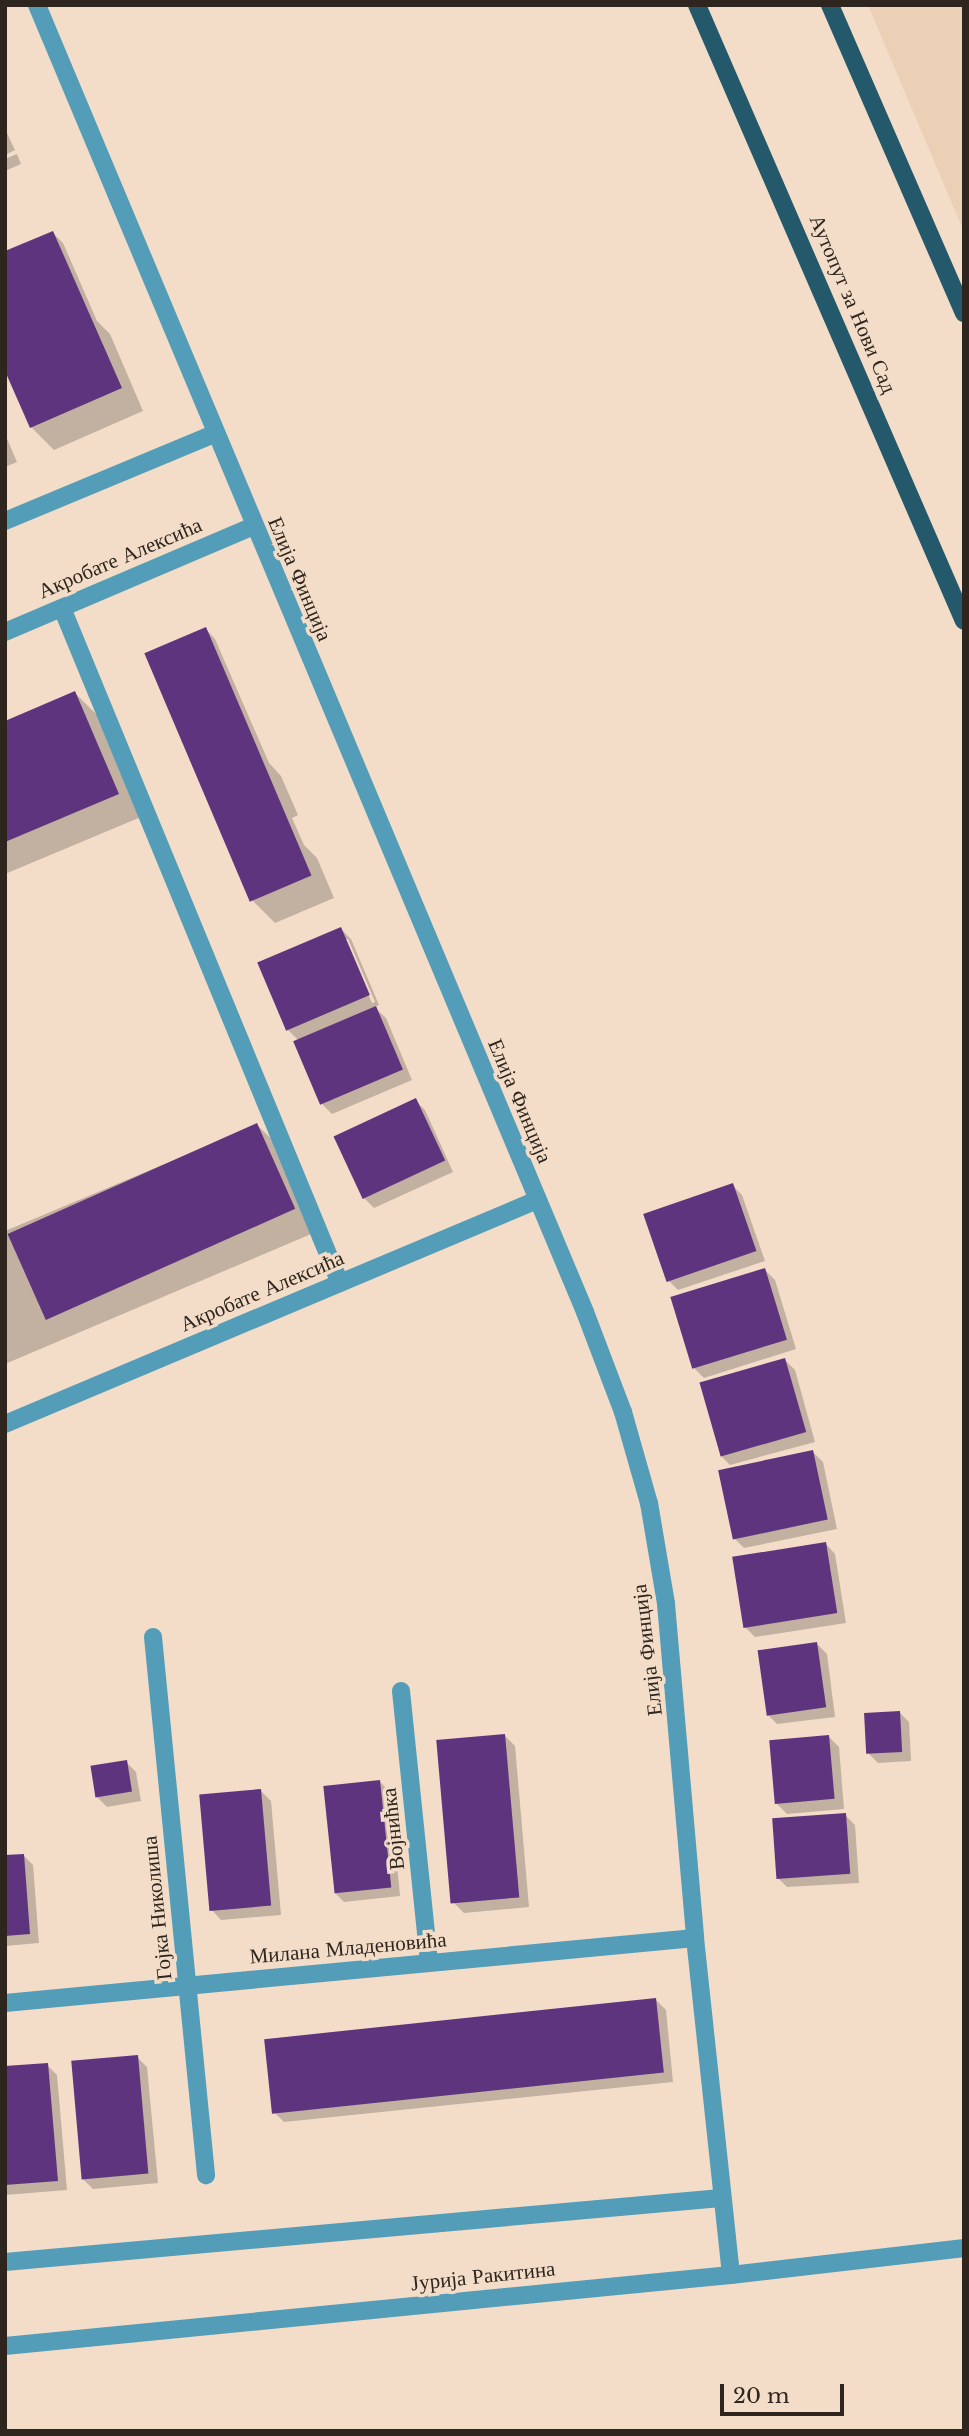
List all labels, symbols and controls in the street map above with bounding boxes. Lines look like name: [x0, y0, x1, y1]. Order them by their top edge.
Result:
street label: Аутопут за Нови Сад: [804, 211, 902, 397]
street label: Акробате Алексића: [34, 512, 206, 604]
street label: Елија Финција: [263, 513, 337, 645]
street label: Елија Финција: [483, 1035, 557, 1167]
street label: Акробате Алексића: [176, 1245, 348, 1337]
street label: Елија Финција: [626, 1583, 668, 1717]
street label: Војнићка: [376, 1787, 410, 1871]
street label: Гојка Николиша: [137, 1835, 177, 1981]
street label: Милана Младеновића: [249, 1927, 447, 1969]
street label: Јурија Ракитина: [410, 2256, 556, 2296]
scale bar: [724, 2370, 848, 2414]
text: 20 m: [733, 2383, 790, 2409]

